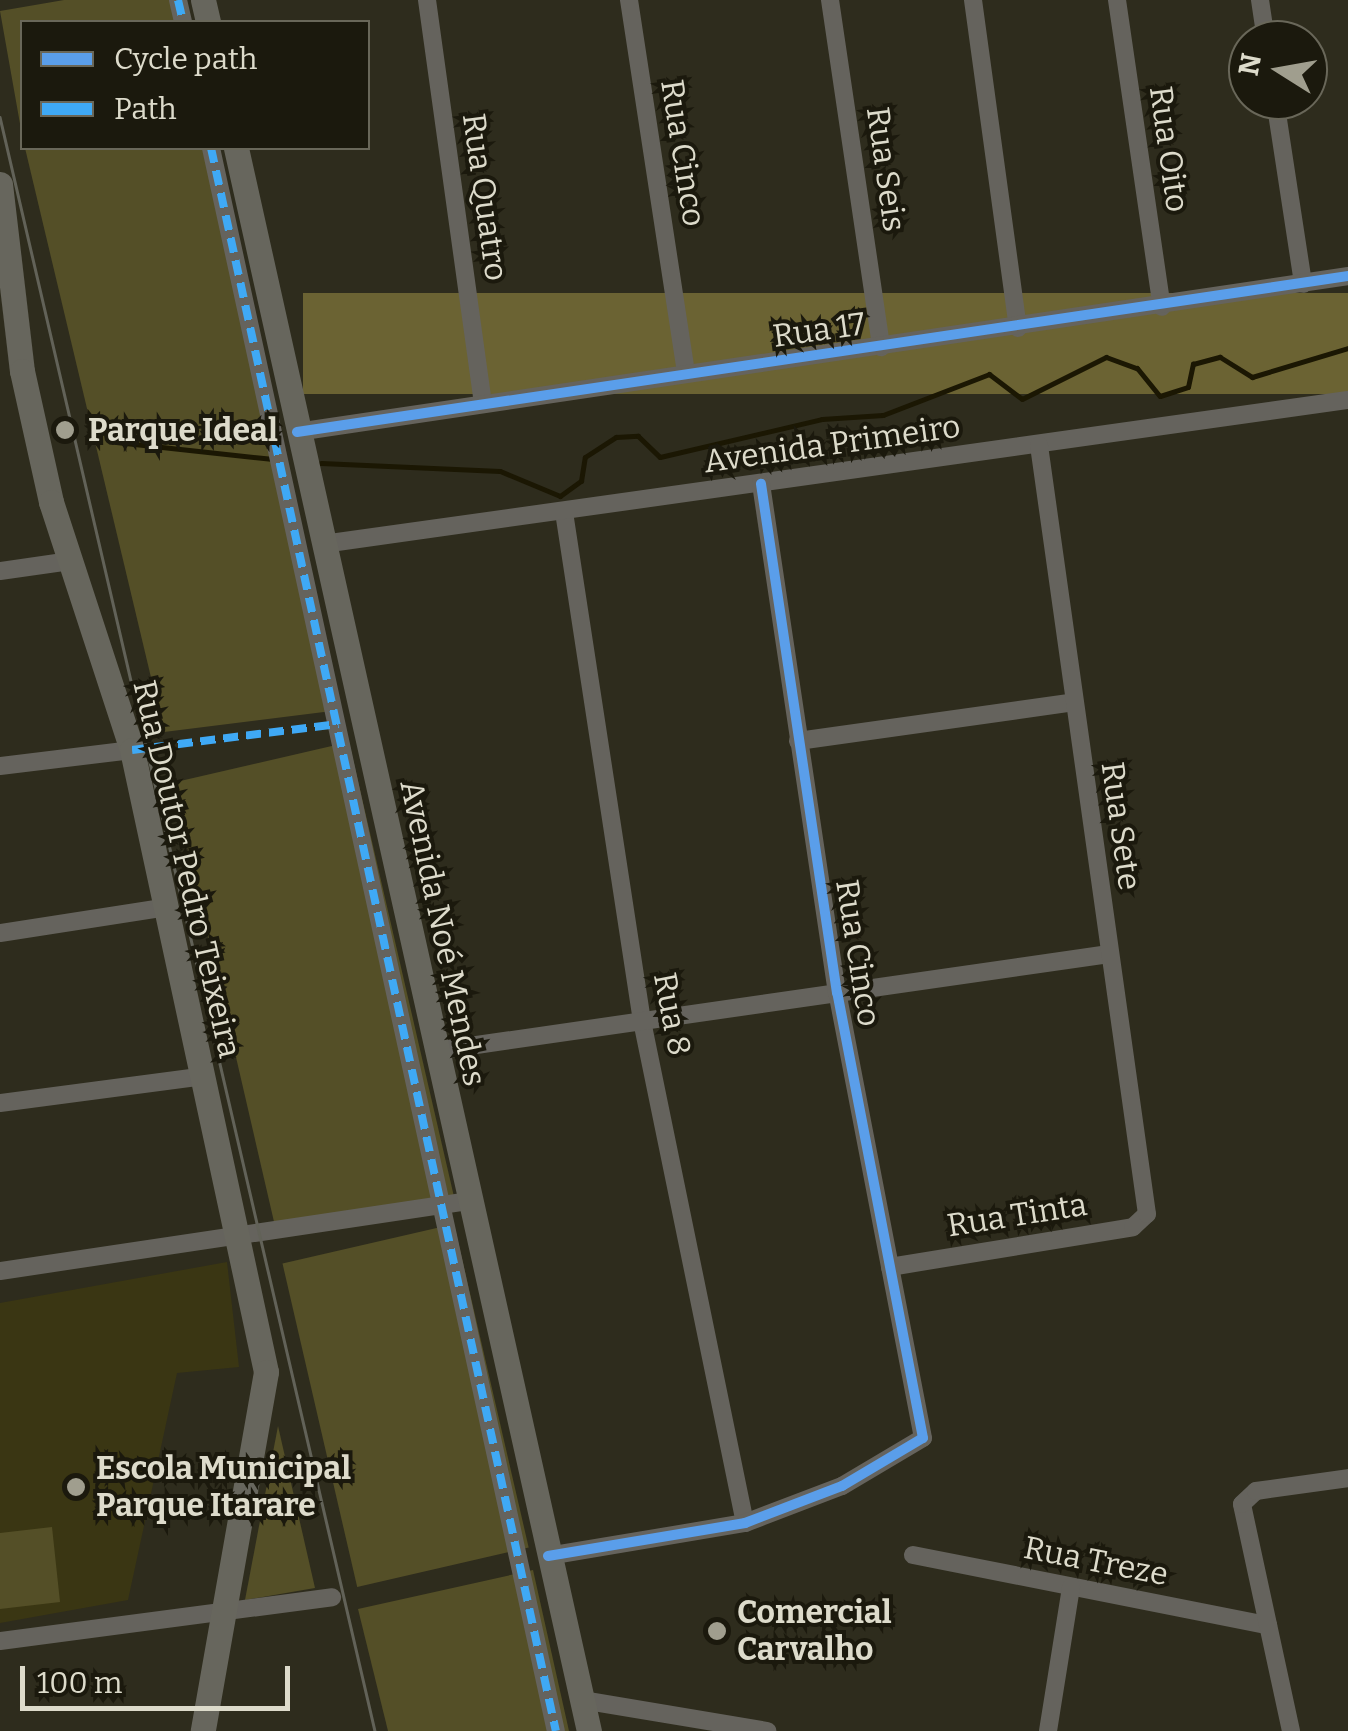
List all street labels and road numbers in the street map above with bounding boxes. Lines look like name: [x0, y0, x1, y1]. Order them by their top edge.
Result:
street label: Rua Cinco: [652, 77, 714, 229]
street label: Rua Oito: [1141, 84, 1197, 214]
street label: Rua Seis: [858, 104, 914, 234]
street label: Rua Quatro: [454, 111, 516, 283]
street label: Rua 17: [770, 305, 868, 355]
street label: Avenida Primeiro: [701, 407, 963, 481]
street label: Rua Doutor Pedro Teixeira: [125, 676, 249, 1062]
street label: Rua Sete: [1093, 759, 1149, 893]
street label: Avenida Noé Mendes: [392, 777, 494, 1089]
street label: Rua Cinco: [827, 877, 889, 1029]
street label: Rua 8: [645, 969, 699, 1059]
street label: Rua Tinta: [944, 1185, 1090, 1245]
street label: Rua Treze: [1021, 1528, 1171, 1594]

